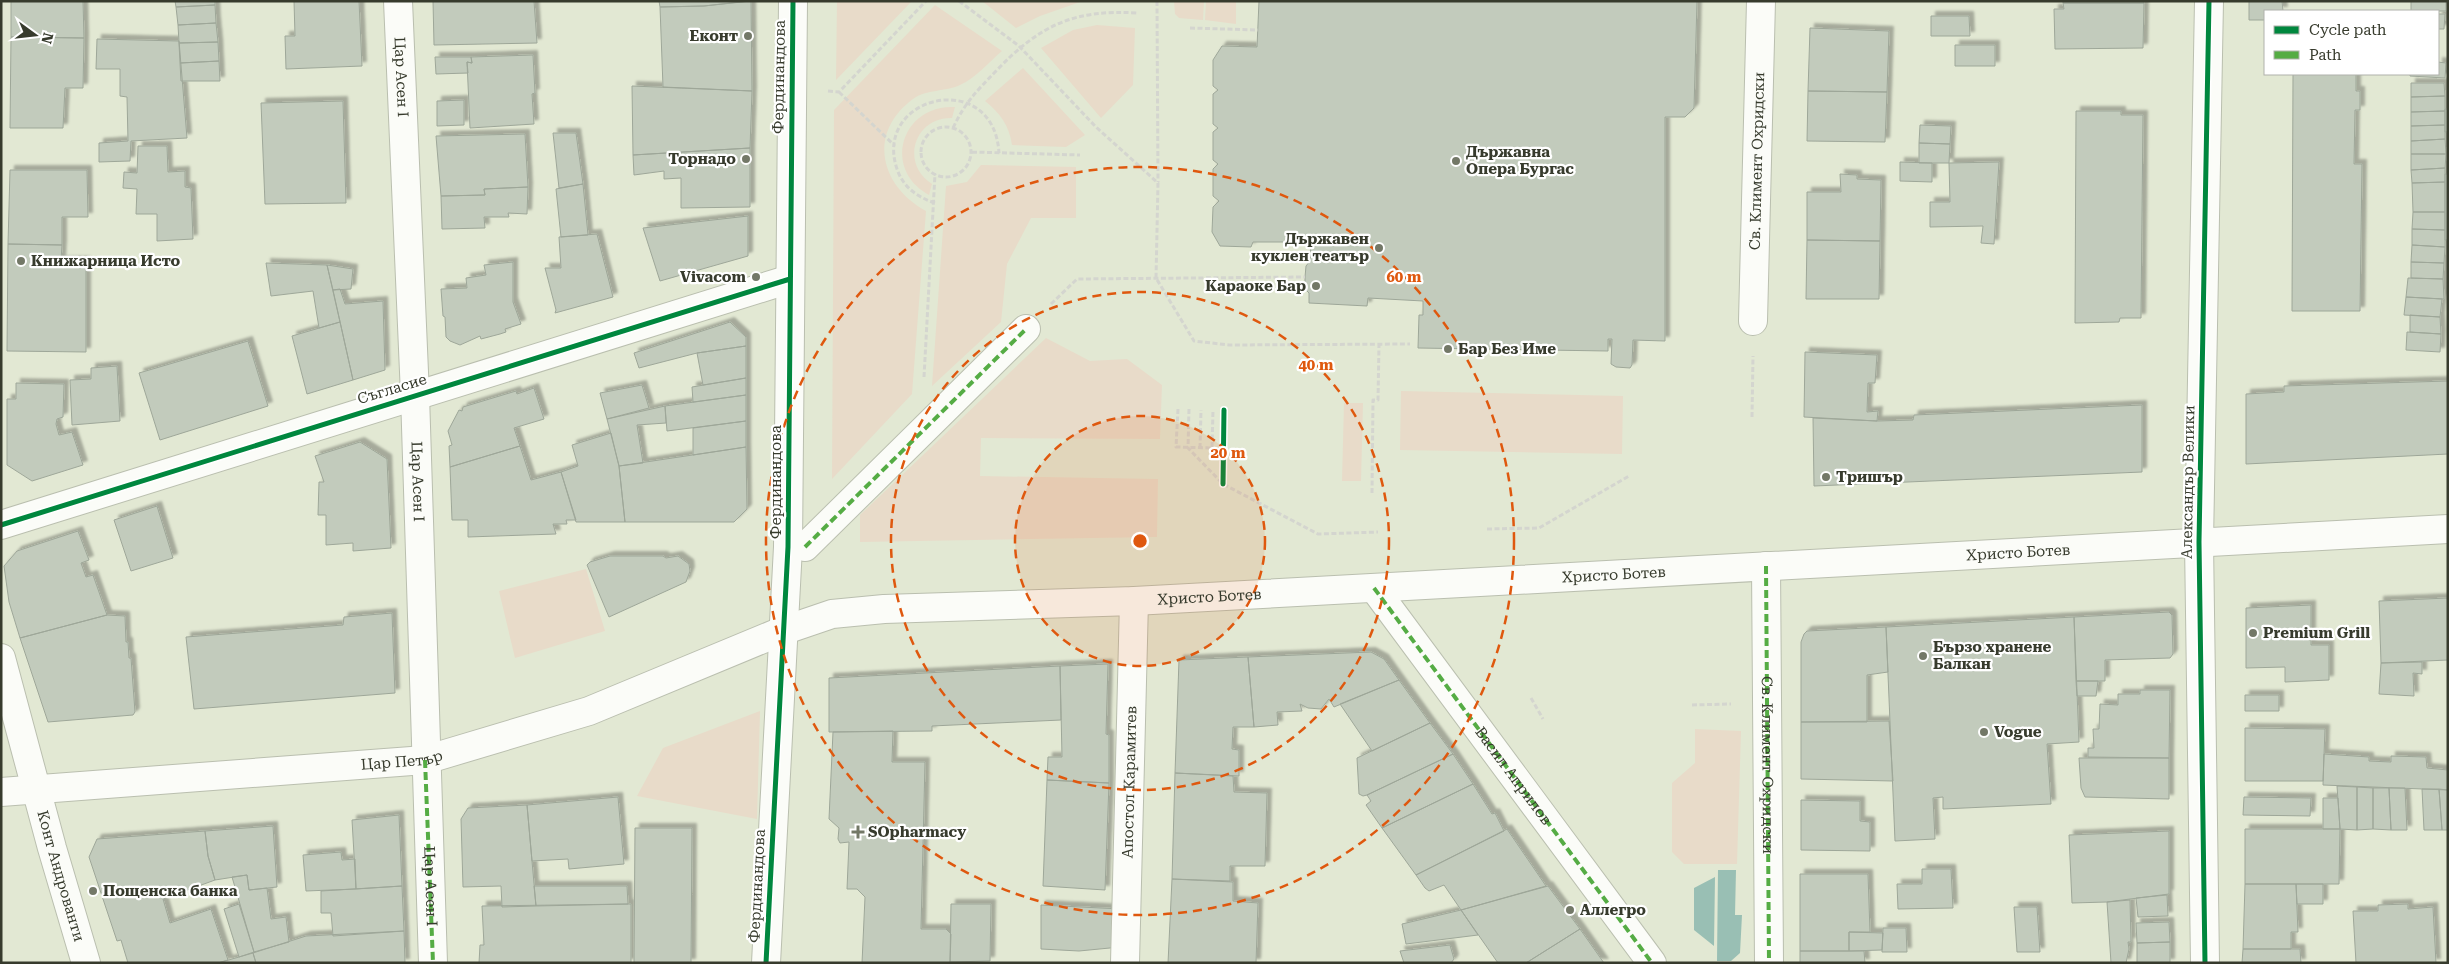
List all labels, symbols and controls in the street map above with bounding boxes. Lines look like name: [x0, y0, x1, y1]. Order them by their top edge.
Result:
north arrow: [10, 10, 60, 60]
legend: [2264, 10, 2439, 75]
street label: Фердинандова: [769, 20, 789, 134]
text: Cycle path: [2309, 21, 2387, 39]
place label: Еконт: [690, 27, 738, 45]
marker: Еконт: [742, 30, 754, 42]
text: N: [38, 31, 57, 46]
street label: Цар Асен I: [391, 36, 412, 117]
text: Path: [2309, 46, 2342, 64]
street label: Св. Климент Охридски: [1746, 72, 1768, 250]
place label: Държавна Опера Бургас: [1466, 143, 1574, 178]
place label: Торнадо: [668, 150, 736, 168]
marker: Торнадо: [740, 153, 752, 165]
marker: Държавна Опера Бургас: [1450, 155, 1462, 167]
place label: Държавен куклен театър: [1251, 230, 1369, 265]
marker: Държавен куклен театър: [1373, 242, 1385, 254]
place label: Книжарница Исто: [31, 252, 181, 270]
marker: Книжарница Исто: [15, 255, 27, 267]
place label: Vivacom: [680, 268, 747, 286]
text: 60 m: [1386, 268, 1422, 286]
marker: Vivacom: [750, 271, 762, 283]
place label: Караоке Бар: [1205, 277, 1306, 295]
marker: Караоке Бар: [1310, 280, 1322, 292]
place label: Бар Без Име: [1458, 340, 1556, 358]
marker: Бар Без Име: [1442, 343, 1454, 355]
text: 40 m: [1298, 356, 1334, 374]
street label: Съгласие: [355, 370, 429, 408]
street label: Александър Велики: [2178, 405, 2198, 559]
street label: Фердинандова: [767, 425, 785, 539]
street label: Цар Асен I: [407, 441, 428, 522]
text: 20 m: [1210, 444, 1246, 462]
place label: Тришър: [1836, 468, 1903, 486]
marker: Тришър: [1820, 471, 1832, 483]
centre of rings: [1131, 532, 1149, 550]
street label: Христо Ботев: [1966, 541, 2071, 564]
street label: Христо Ботев: [1561, 563, 1666, 587]
street label: Христо Ботев: [1157, 585, 1262, 609]
place label: Premium Grill: [2263, 624, 2370, 642]
marker: Premium Grill: [2247, 627, 2259, 639]
place label: Бързо хранене Балкан: [1933, 638, 2052, 673]
marker: Бързо хранене Балкан: [1917, 650, 1929, 662]
street label: Св. Климент Охридски: [1758, 676, 1777, 854]
street label: Апостол Карамитев: [1119, 705, 1140, 859]
street label: Васил Априлов: [1471, 723, 1556, 828]
place label: Vogue: [1994, 723, 2042, 741]
marker: Vogue: [1978, 726, 1990, 738]
street label: Цар Петър: [360, 746, 445, 774]
street label: Конт Андрованти: [33, 808, 88, 944]
place label: SOpharmacy: [868, 823, 966, 841]
marker: SOpharmacy: [852, 826, 864, 838]
street label: Фердинандова: [745, 829, 769, 943]
street label: Цар Асен I: [420, 846, 441, 927]
place label: Пощенска банка: [103, 882, 238, 900]
marker: Пощенска банка: [87, 885, 99, 897]
place label: Аллегро: [1580, 901, 1646, 919]
marker: Аллегро: [1564, 904, 1576, 916]

